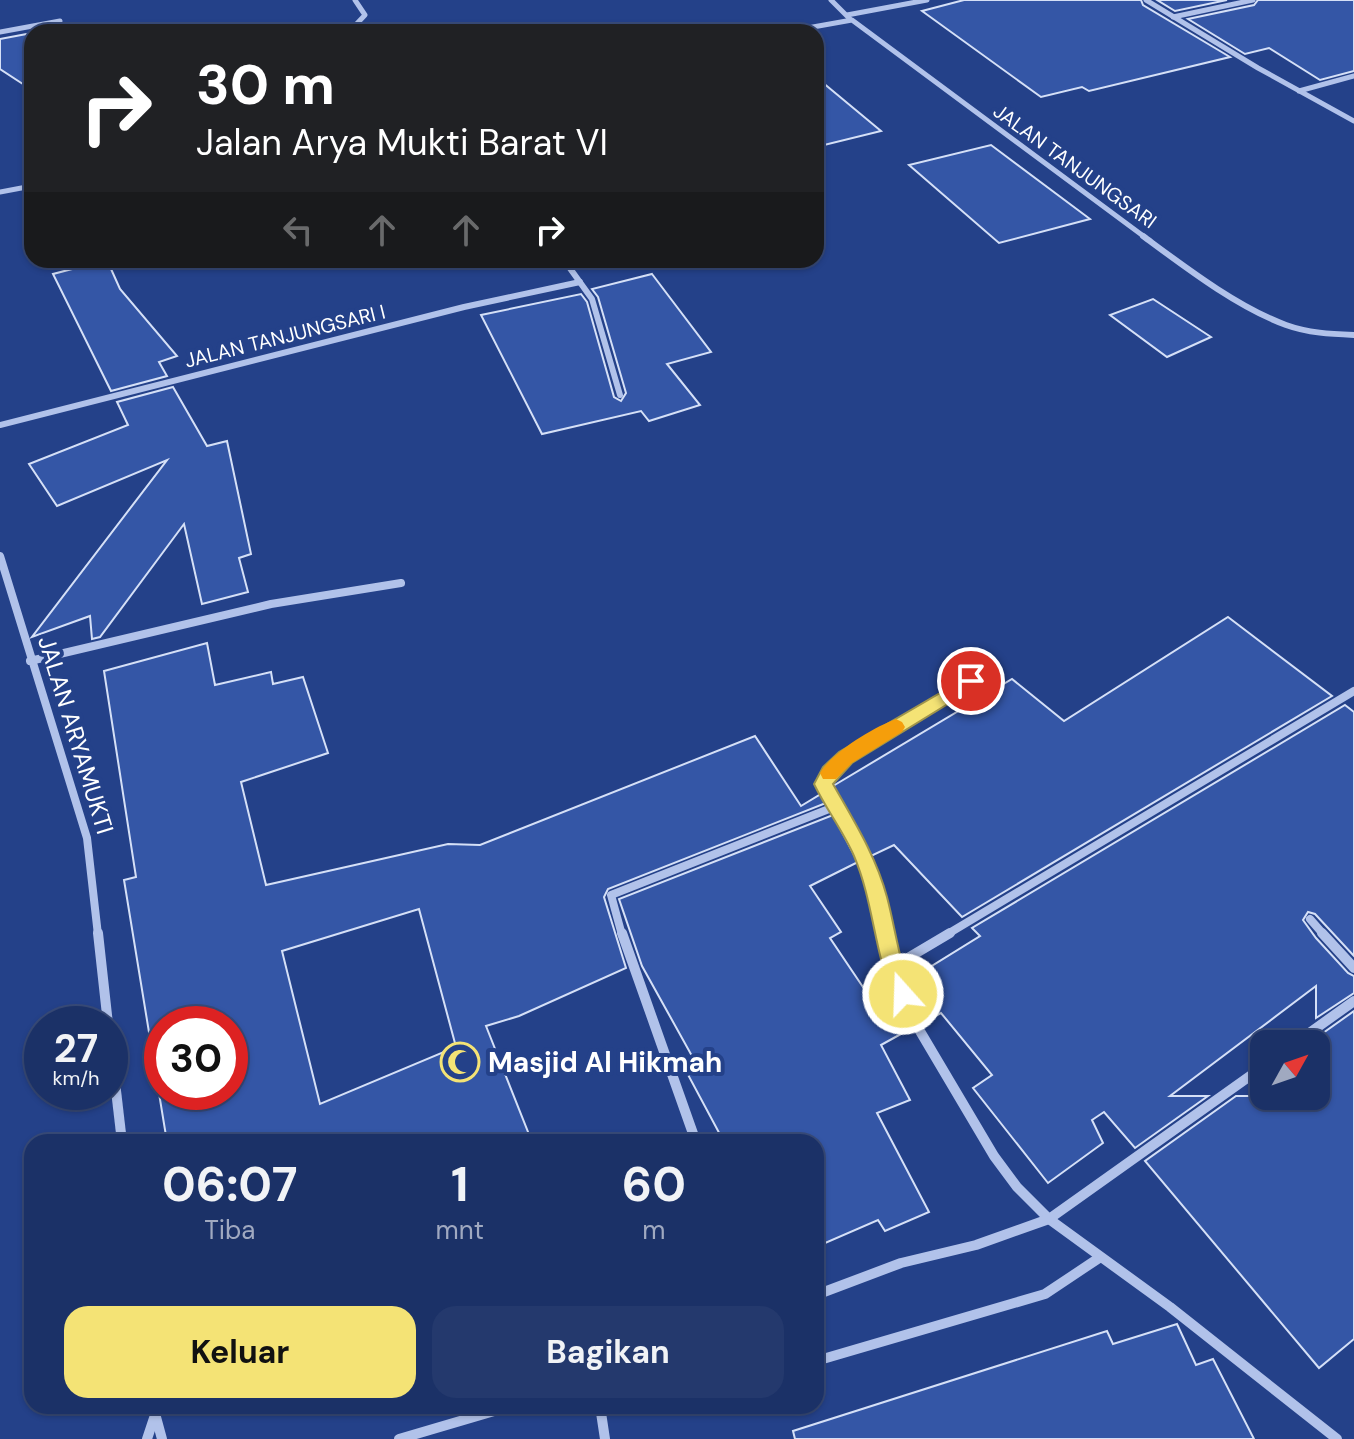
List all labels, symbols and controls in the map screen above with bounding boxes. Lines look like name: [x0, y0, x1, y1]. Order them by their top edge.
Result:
text: 30 m: [196, 48, 335, 121]
icon: right: [64, 56, 168, 160]
street label: JALAN TANJUNGSARI: [988, 98, 1162, 234]
text: Jalan Arya Mukti Barat VI: [196, 119, 608, 166]
icon: left: [276, 208, 320, 252]
icon: ahead: [360, 208, 404, 252]
icon: ahead: [444, 208, 488, 252]
icon: right: [528, 208, 572, 252]
street label: JALAN TANJUNGSARI I: [182, 298, 388, 374]
street label: JALAN ARYAMUKTI: [31, 632, 121, 838]
pin: [937, 647, 1005, 715]
icon: arrive: [949, 659, 993, 703]
position arrow: [861, 952, 945, 1036]
speed limit sign: 30: [144, 1006, 248, 1110]
text: 27: [54, 1022, 98, 1074]
north arrow: [1250, 1030, 1330, 1110]
map controls: [1250, 1030, 1330, 1110]
mosque icon: Masjid Al Hikmah: [439, 1041, 481, 1083]
place label: Masjid Al Hikmah: [488, 1044, 722, 1081]
text: km/h: [52, 1065, 100, 1091]
text: 06:07: [162, 1153, 298, 1216]
text: 1: [451, 1153, 468, 1216]
text: 60: [622, 1153, 686, 1216]
text: Tiba: [204, 1213, 255, 1247]
text: mnt: [436, 1213, 484, 1247]
text: m: [642, 1213, 666, 1247]
button: Keluar: [64, 1306, 416, 1398]
button: Bagikan: [432, 1306, 784, 1398]

